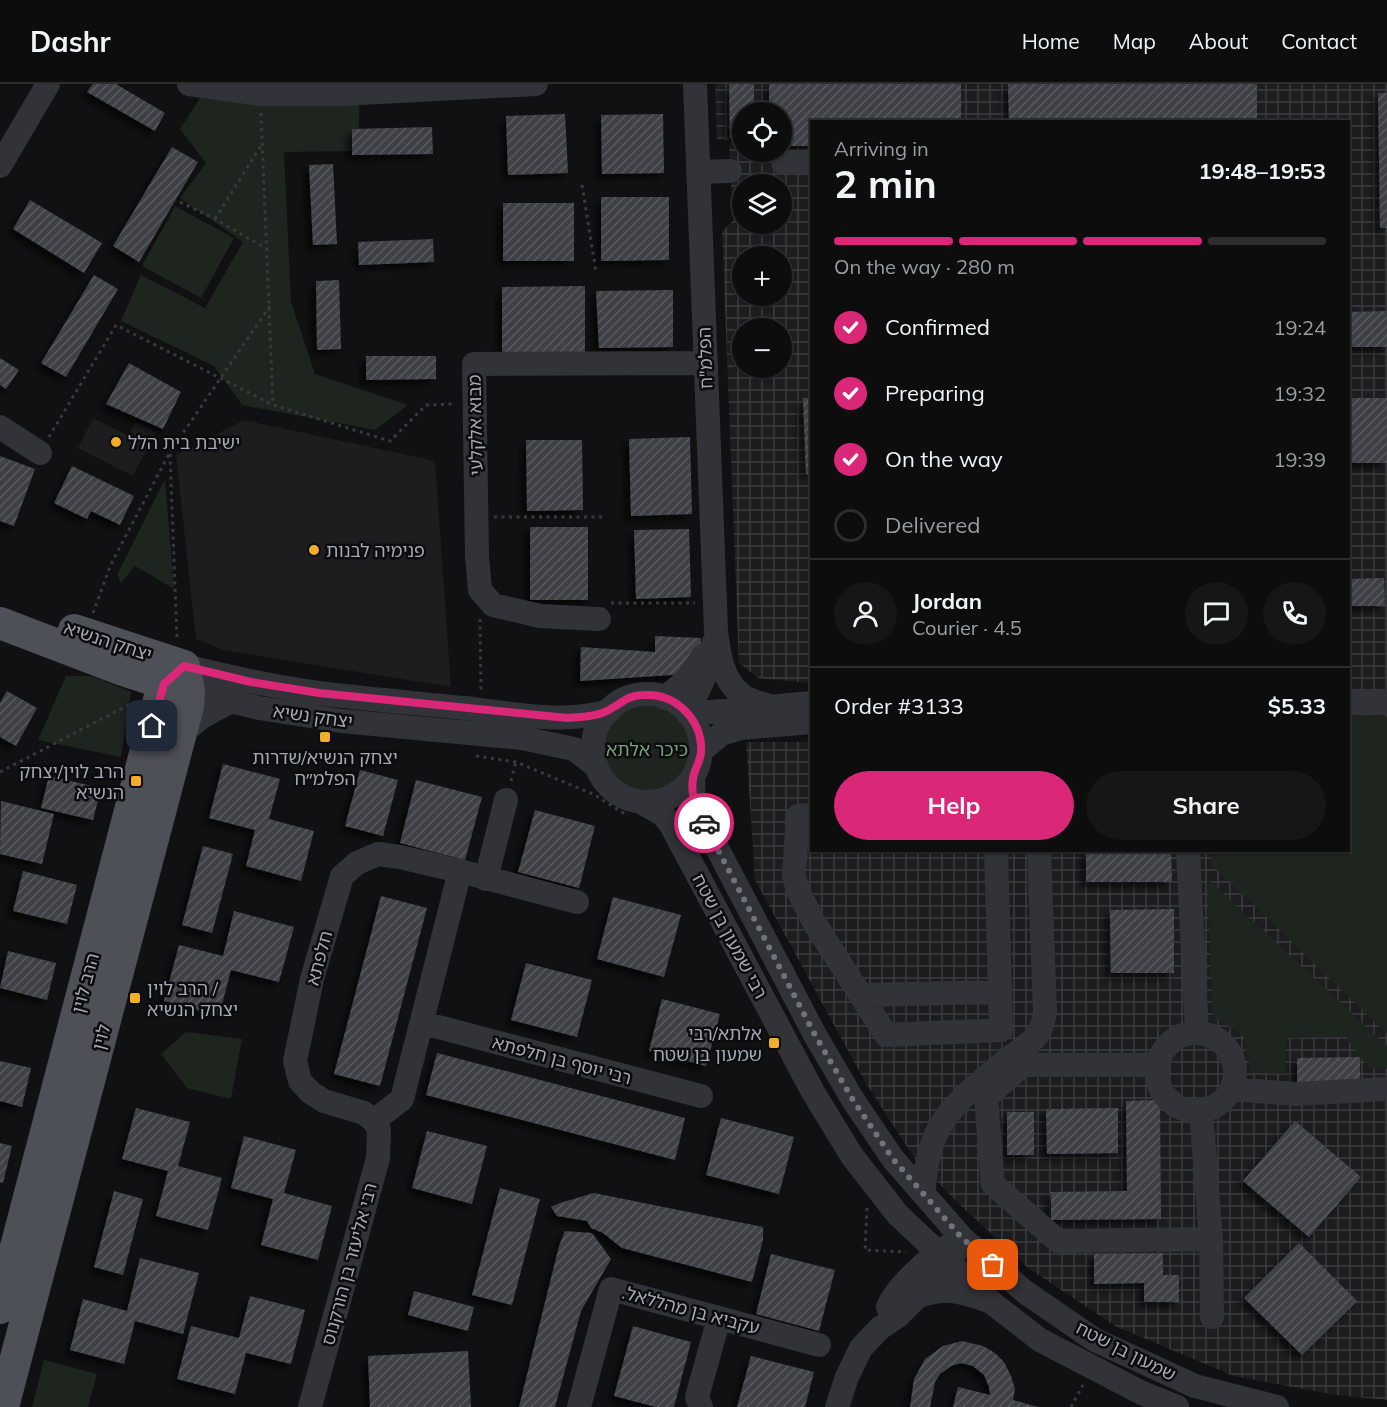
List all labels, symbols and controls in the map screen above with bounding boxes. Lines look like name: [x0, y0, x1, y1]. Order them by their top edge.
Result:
text: Dashr: [30, 24, 111, 59]
text: Home: [1022, 28, 1080, 54]
text: Map: [1113, 28, 1156, 54]
text: About: [1189, 28, 1248, 54]
text: Contact: [1281, 28, 1357, 54]
map controls: [732, 102, 792, 378]
button: locate: [732, 102, 792, 162]
text: Arriving in: [834, 136, 929, 161]
text: 19:48–19:53: [1198, 157, 1326, 185]
text: 2 min: [834, 159, 937, 208]
button: layers: [732, 174, 792, 234]
button: +: [732, 246, 792, 306]
text: On the way · 280 m: [834, 254, 1015, 279]
icon: check: [834, 311, 867, 344]
text: Confirmed: [885, 313, 990, 341]
text: 19:24: [1273, 315, 1326, 340]
button: −: [732, 318, 792, 378]
street label: הפלמ"ח: [692, 327, 718, 389]
street label: מבוא אלקלעי: [463, 374, 487, 476]
icon: check: [834, 377, 867, 410]
text: Preparing: [885, 379, 985, 407]
text: 19:32: [1273, 381, 1326, 406]
place label: ישיבת בית הלל: [128, 431, 240, 454]
marker: ישיבת בית הלל: [109, 435, 123, 449]
icon: check: [834, 443, 867, 476]
text: On the way: [885, 445, 1003, 473]
text: 19:39: [1273, 447, 1326, 472]
text: Delivered: [885, 511, 980, 539]
place label: פנימיה לבנות: [326, 539, 425, 562]
marker: פנימיה לבנות: [307, 543, 321, 557]
button: person: [834, 582, 897, 645]
button: chat: [1185, 582, 1248, 645]
button: phone: [1263, 582, 1326, 645]
text: Jordan: [912, 587, 982, 615]
text: Courier · 4.5: [912, 615, 1022, 640]
street label: יצחק הנשיא: [61, 616, 155, 666]
text: Order #3133: [834, 692, 964, 720]
text: $5.33: [1268, 692, 1326, 720]
street label: יצחק נשיא: [272, 699, 354, 733]
pin: [126, 700, 177, 751]
icon: home: [135, 709, 168, 742]
marker: יצחק הנשיא/שדרות הפלמ״ח: [318, 730, 332, 744]
park label: כיכר אלתא: [606, 738, 688, 761]
place label: יצחק הנשיא/שדרות הפלמ״ח: [252, 746, 398, 790]
place label: הרב לוין/יצחק הנשיא: [19, 760, 124, 804]
button: Help: [834, 771, 1074, 840]
button: Share: [1086, 771, 1326, 840]
marker: הרב לוין/יצחק הנשיא: [129, 774, 143, 788]
courier: [674, 793, 734, 853]
icon: car: [688, 807, 721, 840]
street label: רבי שמעון בן שטח: [687, 870, 773, 1002]
street label: חלפתא: [301, 928, 337, 988]
street label: הרב לוין: [66, 951, 104, 1015]
place label: הרב לוין / יצחק הנשיא: [147, 977, 238, 1021]
marker: הרב לוין / יצחק הנשיא: [128, 991, 142, 1005]
street label: לוין: [87, 1021, 115, 1053]
place label: אלתא/רבי שמעון בן שטח: [653, 1022, 762, 1066]
street label: רבי יוסף בן חלפתא: [490, 1030, 634, 1090]
marker: אלתא/רבי שמעון בן שטח: [767, 1036, 781, 1050]
street label: רבי אליעזר בן הורקנוס: [316, 1180, 382, 1348]
pin: [967, 1239, 1018, 1290]
icon: bag: [976, 1248, 1009, 1281]
street label: .עקביא בן מהללאל: [620, 1281, 762, 1339]
street label: שמעון בן שטח: [1072, 1316, 1180, 1386]

